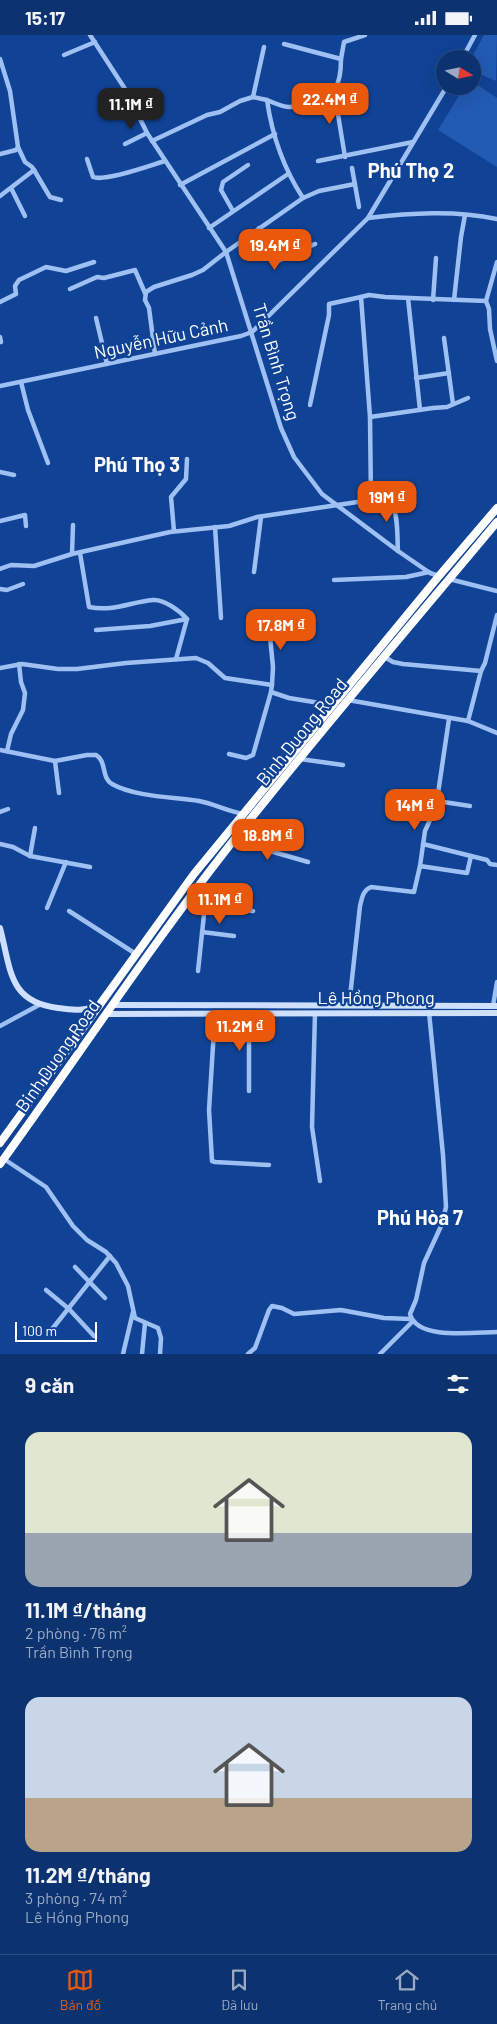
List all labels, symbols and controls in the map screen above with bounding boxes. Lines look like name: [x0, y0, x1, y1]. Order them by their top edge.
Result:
text: 15:17: [25, 6, 65, 29]
north arrow: [436, 50, 481, 95]
map controls: [436, 50, 481, 95]
pin: 22.4M ₫: [284, 83, 376, 125]
pin: 11.1M ₫: [85, 87, 177, 130]
text: 22.4M ₫: [303, 89, 357, 108]
text: 11.1M ₫: [109, 94, 153, 113]
district label: Phú Thọ 2: [368, 158, 454, 182]
pin: 19.4M ₫: [229, 229, 321, 271]
text: 19.4M ₫: [249, 235, 301, 254]
street label: Trần Bình Trọng: [249, 301, 305, 423]
street label: Nguyễn Hữu Cảnh: [92, 313, 230, 363]
district label: Phú Thọ 3: [94, 452, 180, 476]
pin: 19M ₫: [352, 481, 422, 523]
text: 19M ₫: [368, 487, 406, 506]
pin: 17.8M ₫: [235, 609, 327, 651]
text: 17.8M ₫: [257, 615, 305, 634]
street label: Binh Duong Road: [251, 673, 351, 790]
pin: 14M ₫: [380, 789, 450, 831]
text: 14M ₫: [396, 795, 434, 814]
pin: 18.8M ₫: [222, 819, 314, 861]
text: 18.8M ₫: [243, 825, 293, 844]
pin: 11.1M ₫: [174, 883, 266, 925]
text: 11.1M ₫: [198, 889, 242, 908]
street label: Lê Hồng Phong: [317, 986, 435, 1008]
street label: Binh Duong Road: [10, 995, 104, 1116]
pin: 11.2M ₫: [194, 1009, 286, 1052]
text: 11.2M ₫: [216, 1016, 264, 1035]
district label: Phú Hòa 7: [377, 1205, 463, 1229]
scale bar: [15, 1319, 98, 1342]
text: 100 m: [22, 1322, 57, 1339]
icon: filters: [444, 1370, 472, 1398]
text: 9 căn: [25, 1372, 74, 1397]
icon: home: [204, 1465, 294, 1555]
text: 11.1M ₫/tháng: [25, 1597, 146, 1622]
text: 2 phòng · 76 m²: [25, 1623, 127, 1642]
text: Trần Bình Trọng: [25, 1642, 133, 1661]
icon: home: [204, 1730, 294, 1820]
text: 11.2M ₫/tháng: [25, 1862, 151, 1887]
text: 3 phòng · 74 m²: [25, 1888, 127, 1907]
text: Lê Hồng Phong: [25, 1907, 129, 1926]
tab: Bản đồ: [60, 1966, 101, 2013]
tab: Đã lưu: [220, 1966, 258, 2013]
tab: Trang chủ: [378, 1966, 437, 2013]

